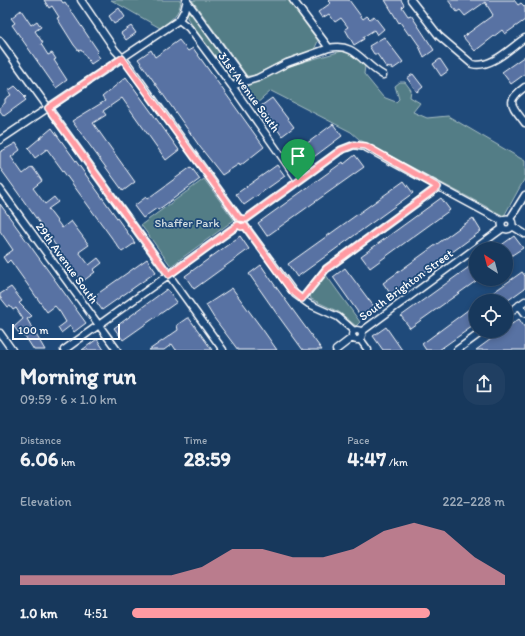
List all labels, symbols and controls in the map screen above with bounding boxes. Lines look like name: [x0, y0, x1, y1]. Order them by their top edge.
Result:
street label: 31st Avenue South: [215, 49, 283, 135]
pin: [281, 139, 315, 180]
icon: arrive: [287, 145, 309, 167]
park label: Shaffer Park: [154, 216, 220, 230]
street label: 29th Avenue South: [33, 220, 101, 306]
north arrow: [469, 242, 513, 286]
map controls: [469, 242, 513, 338]
street label: South Brighton Street: [356, 246, 456, 324]
button: locate: [469, 294, 513, 338]
scale bar: [12, 322, 120, 341]
text: 100 m: [18, 324, 48, 337]
text: Morning run: [20, 363, 136, 390]
button: share: [463, 363, 505, 405]
text: 09:59 · 6 × 1.0 km: [20, 392, 117, 407]
text: Distance: [20, 434, 61, 447]
text: Time: [184, 434, 207, 447]
text: Pace: [347, 434, 369, 447]
text: 6.06: [20, 447, 58, 471]
text: 28:59: [184, 447, 231, 471]
text: 4:47: [347, 447, 386, 471]
text: km: [58, 456, 75, 469]
text: /km: [386, 456, 408, 469]
text: Elevation: [20, 494, 72, 509]
text: 222–228 m: [443, 494, 505, 509]
text: 1.0 km: [20, 606, 57, 621]
text: 4:51: [84, 606, 108, 621]

